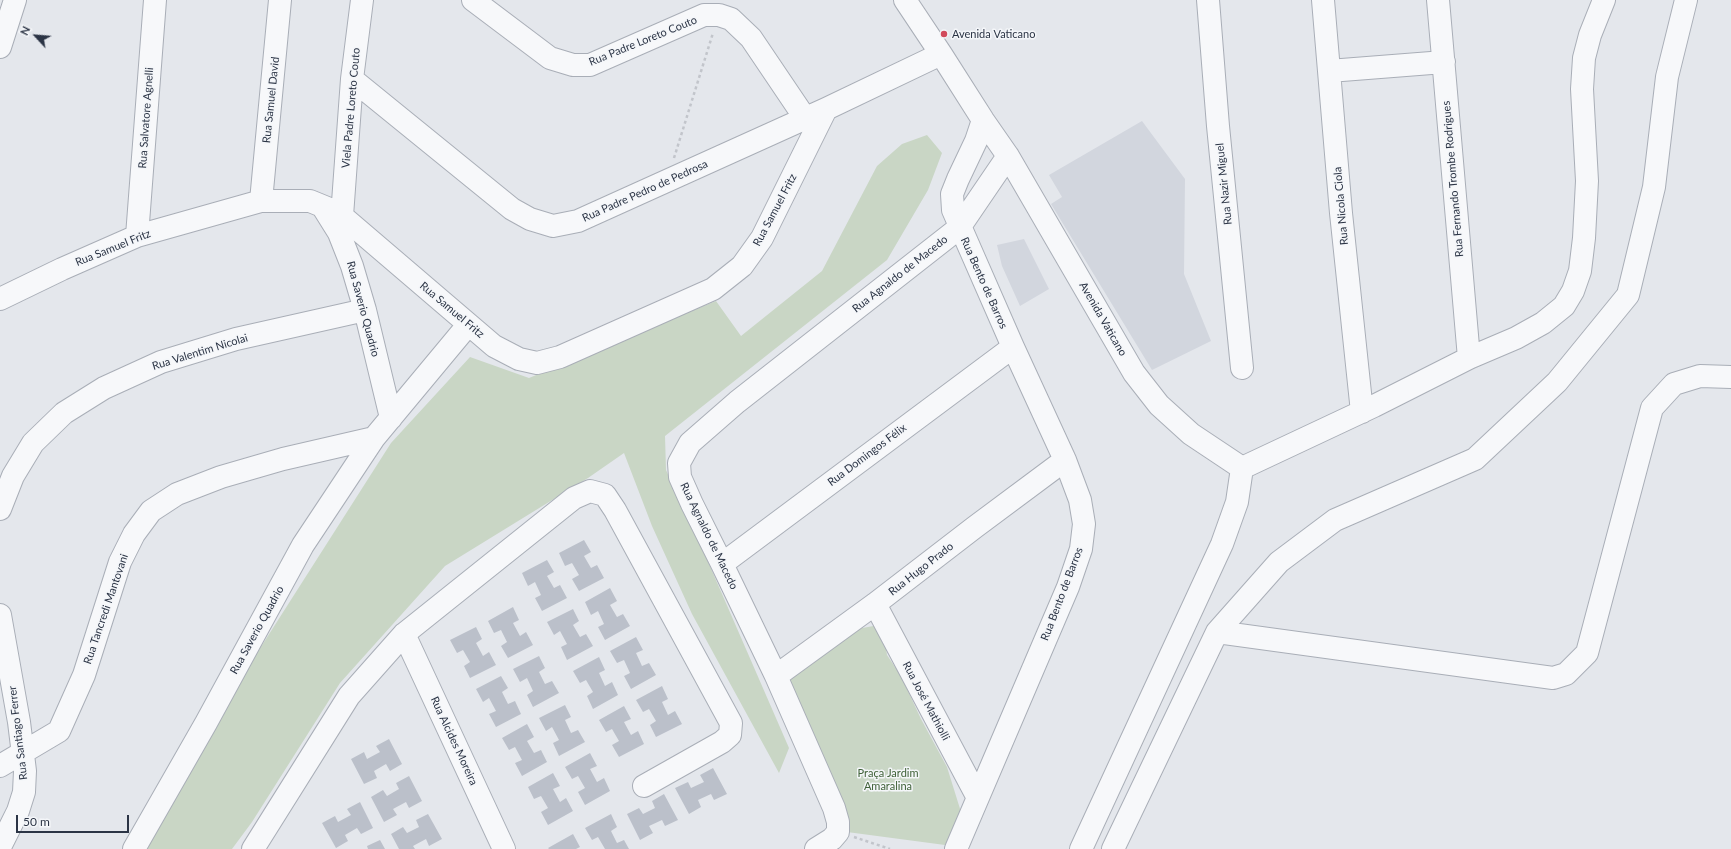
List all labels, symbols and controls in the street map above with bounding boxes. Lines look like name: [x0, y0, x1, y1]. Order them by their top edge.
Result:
street label: Rua Padre Loreto Couto: [587, 13, 699, 69]
north arrow: [16, 16, 56, 56]
text: N: [17, 24, 32, 37]
place label: Avenida Vaticano: [952, 27, 1035, 41]
marker: Avenida Vaticano: [939, 29, 949, 39]
street label: Viela Padre Loreto Couto: [339, 47, 363, 169]
street label: Rua Samuel David: [260, 56, 282, 144]
street label: Rua Salvatore Agnelli: [136, 67, 156, 169]
street label: Rua Fernando Trombe Rodrigues: [1440, 100, 1466, 258]
street label: Rua Nazir Miguel: [1213, 142, 1235, 226]
street label: Rua Padre Pedro de Pedrosa: [580, 157, 710, 225]
street label: Rua Nicola Ciola: [1331, 166, 1351, 246]
street label: Rua Samuel Fritz: [750, 172, 800, 248]
street label: Rua Samuel Fritz: [73, 227, 153, 269]
street label: Rua Agnaldo de Macedo: [850, 233, 950, 315]
street label: Rua Bento de Barros: [958, 235, 1010, 331]
street label: Rua Saverio Quadrio: [344, 260, 382, 358]
street label: Rua Samuel Fritz: [417, 279, 487, 341]
street label: Avenida Vaticano: [1076, 280, 1130, 358]
street label: Rua Valentim Nicolai: [151, 331, 249, 373]
street label: Rua Domingos Félix: [825, 421, 909, 489]
street label: Rua Agnaldo de Macedo: [677, 480, 741, 592]
street label: Rua Hugo Prado: [886, 540, 956, 598]
street label: Rua Bento de Barros: [1038, 545, 1086, 643]
street label: Rua Tancredi Mantovani: [81, 552, 131, 666]
street label: Rua Saverio Quadrio: [227, 584, 287, 676]
street label: Rua José Mathiolli: [900, 659, 952, 743]
street label: Rua Santiago Ferrer: [6, 685, 30, 781]
street label: Rua Alcides Moreira: [428, 695, 480, 787]
park label: Praça Jardim Amaralina: [858, 766, 918, 792]
scale bar: [18, 807, 131, 833]
text: 50 m: [23, 814, 50, 829]

